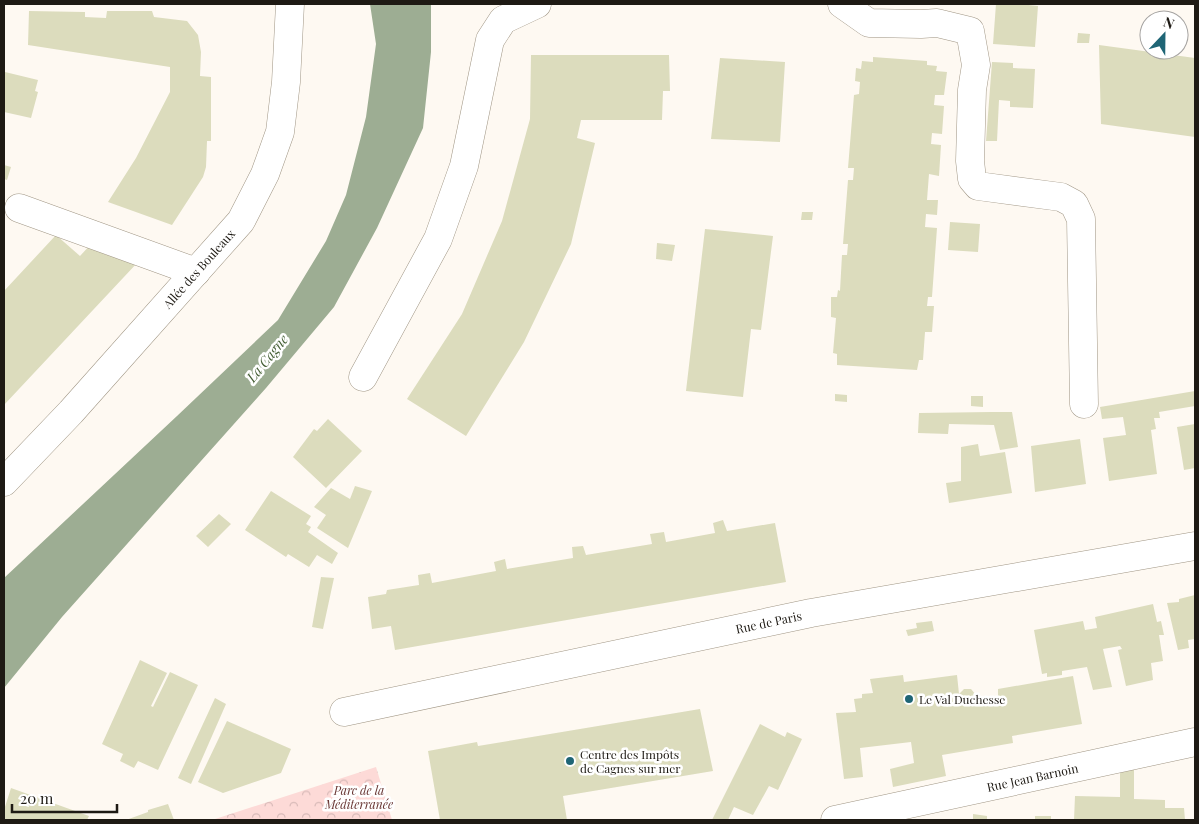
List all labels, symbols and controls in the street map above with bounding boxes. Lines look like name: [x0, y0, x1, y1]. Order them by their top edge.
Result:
north arrow: [1139, 10, 1189, 60]
text: N: [1161, 12, 1177, 33]
street label: Allée des Bouleaux: [159, 225, 239, 312]
water label: La Cagne: [241, 330, 292, 387]
street label: Rue de Paris: [734, 607, 803, 637]
place label: Le Val Duchesse: [919, 691, 1005, 707]
marker: Le Val Duchesse: [903, 693, 915, 705]
place label: Centre des Impôts de Cagnes sur mer: [580, 746, 681, 776]
marker: Centre des Impôts de Cagnes sur mer: [564, 755, 576, 767]
street label: Rue Jean Barnoin: [985, 760, 1080, 795]
scale bar: [12, 782, 118, 814]
park label: Parc de la Méditerranée: [324, 782, 393, 812]
text: 20 m: [20, 788, 54, 808]

